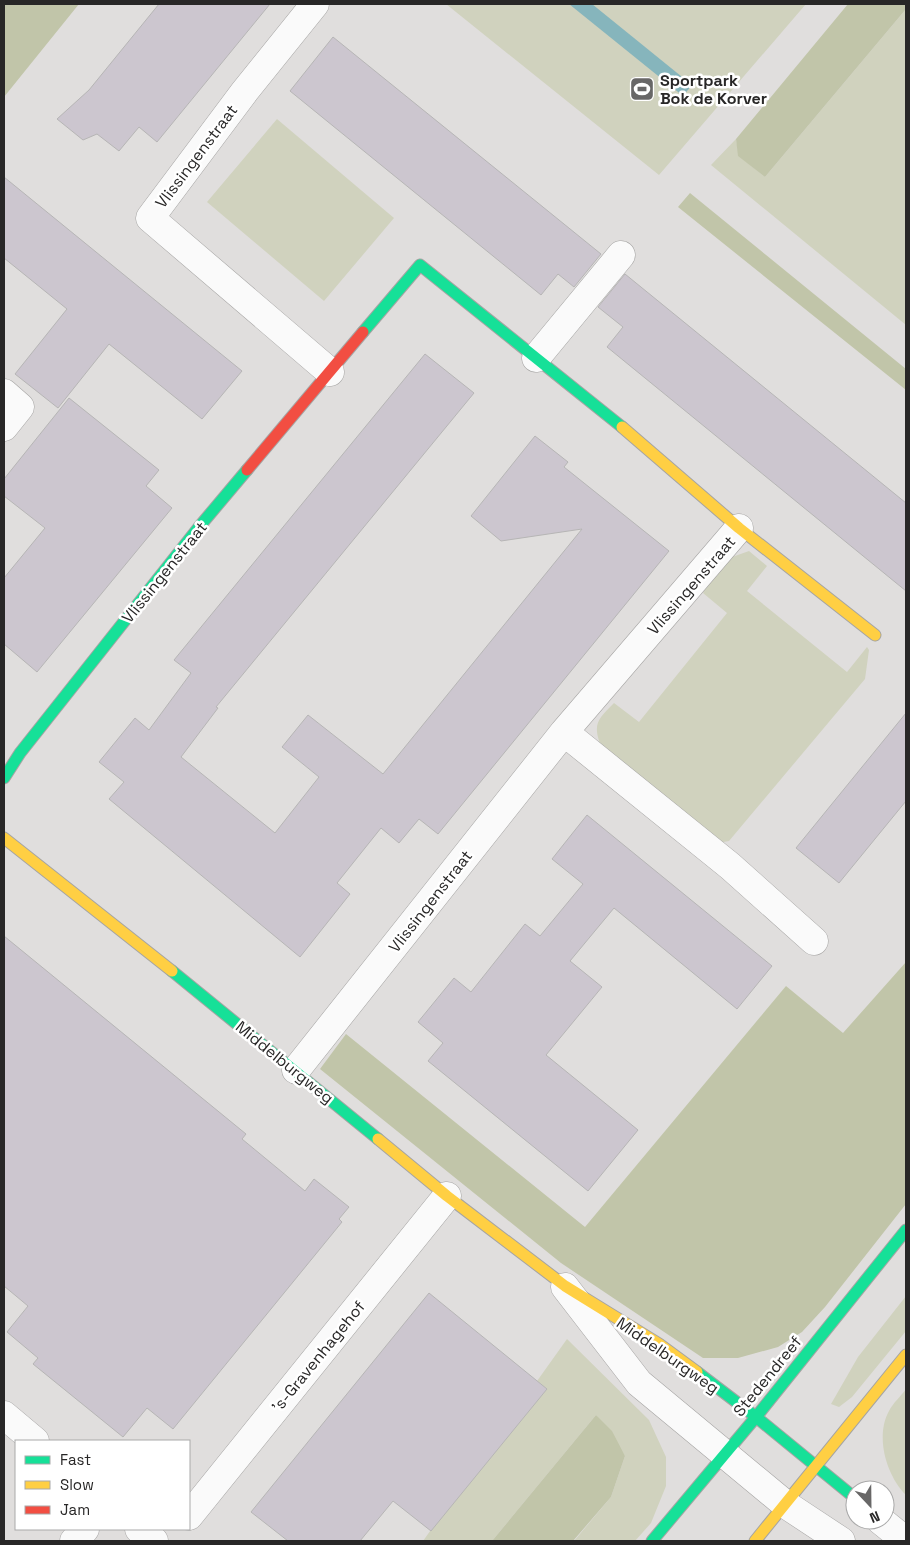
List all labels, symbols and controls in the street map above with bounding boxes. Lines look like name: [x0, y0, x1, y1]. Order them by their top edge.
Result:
place label: Sportpark Bok de Korver: [660, 70, 767, 109]
sports icon: Sportpark Bok de Korver: [629, 76, 655, 102]
street label: Vlissingenstraat: [151, 100, 242, 212]
street label: Vlissingenstraat: [117, 517, 212, 627]
street label: Vlissingenstraat: [643, 531, 740, 639]
street label: Vlissingenstraat: [384, 846, 477, 957]
street label: Middelburgweg: [231, 1016, 338, 1108]
street label: 's-Gravenhagehof: [267, 1296, 370, 1416]
street label: Middelburgweg: [612, 1312, 723, 1399]
street label: Stedendreef: [728, 1332, 806, 1421]
legend: [15, 1440, 190, 1530]
text: Fast: [60, 1450, 91, 1469]
text: Slow: [60, 1475, 94, 1494]
north arrow: [845, 1480, 895, 1530]
text: Jam: [60, 1500, 90, 1519]
text: N: [867, 1507, 883, 1527]

